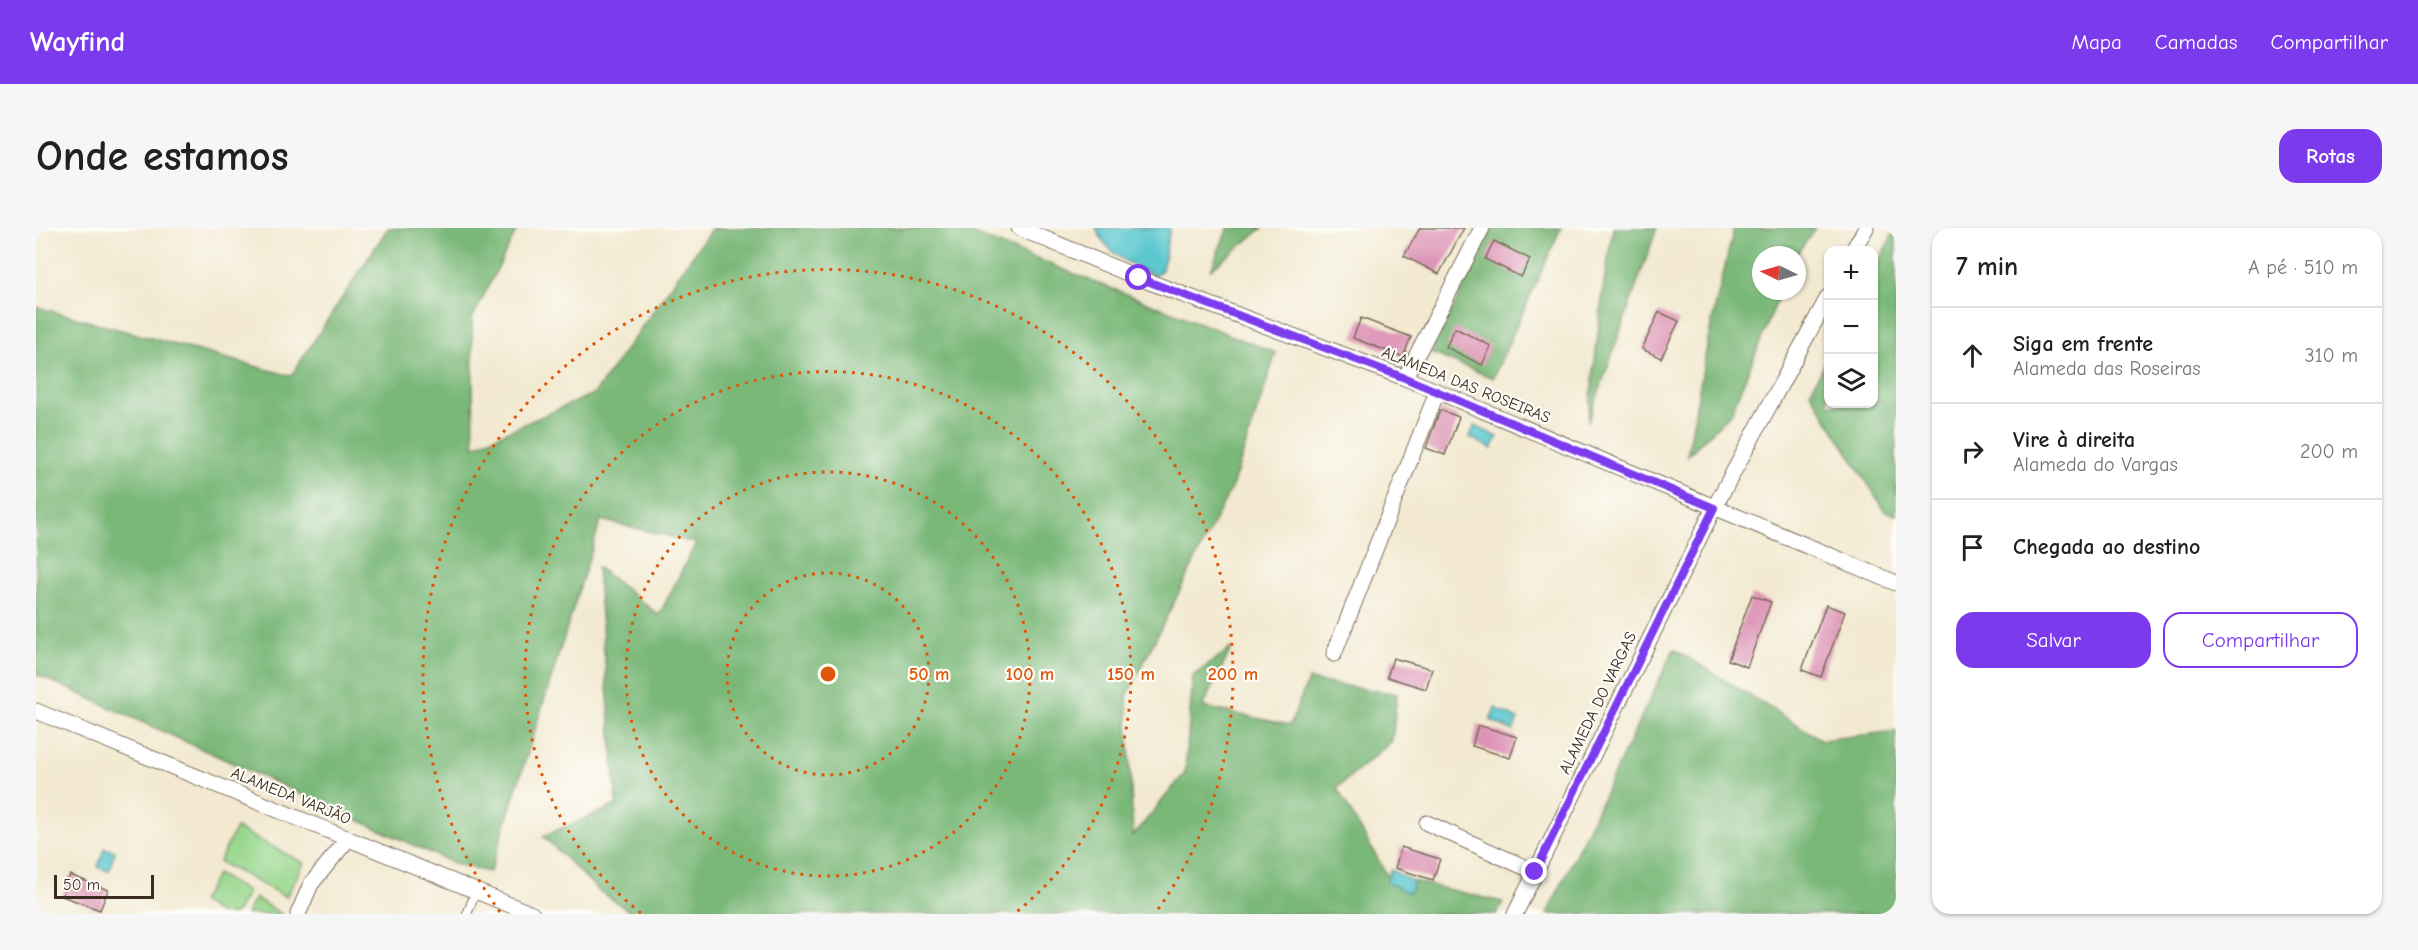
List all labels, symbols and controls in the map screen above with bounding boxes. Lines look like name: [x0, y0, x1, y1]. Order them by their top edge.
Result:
text: Wayfind: [30, 26, 125, 58]
text: Mapa: [2071, 30, 2122, 54]
text: Camadas: [2155, 30, 2238, 54]
text: Compartilhar: [2271, 30, 2388, 54]
button: Rotas: [2279, 129, 2382, 183]
text: Onde estamos: [36, 132, 289, 181]
north arrow: [1752, 246, 1806, 300]
map controls: [1824, 246, 1878, 408]
button: +: [1824, 246, 1878, 300]
text: 7 min: [1956, 252, 2018, 282]
text: A pé · 510 m: [2248, 256, 2358, 279]
route start: [1125, 264, 1151, 290]
button: −: [1824, 300, 1878, 354]
text: Siga em frente: [2013, 331, 2153, 357]
icon: ahead: [1956, 339, 1989, 372]
street label: ALAMEDA DAS ROSEIRAS: [1379, 343, 1553, 427]
text: 310 m: [2305, 344, 2358, 367]
button: layers: [1824, 354, 1878, 408]
text: Alameda das Roseiras: [2013, 357, 2201, 380]
text: Vire à direita: [2013, 427, 2135, 453]
icon: right: [1956, 435, 1989, 468]
text: 200 m: [2300, 440, 2358, 463]
text: Alameda do Vargas: [2013, 453, 2178, 476]
icon: arrive: [1956, 531, 1989, 564]
text: Chegada ao destino: [2013, 534, 2200, 560]
button: Salvar: [1956, 612, 2151, 668]
button: Compartilhar: [2163, 612, 2358, 668]
street label: ALAMEDA DO VARGAS: [1556, 629, 1640, 777]
centre of rings: [818, 664, 838, 684]
text: 50 m: [909, 664, 949, 685]
text: 100 m: [1006, 664, 1054, 685]
text: 150 m: [1107, 664, 1155, 685]
text: 200 m: [1208, 664, 1258, 685]
street label: ALAMEDA VARJÃO: [228, 764, 354, 828]
route end: [1521, 858, 1547, 884]
scale bar: [54, 872, 154, 900]
text: 50 m: [63, 876, 100, 894]

